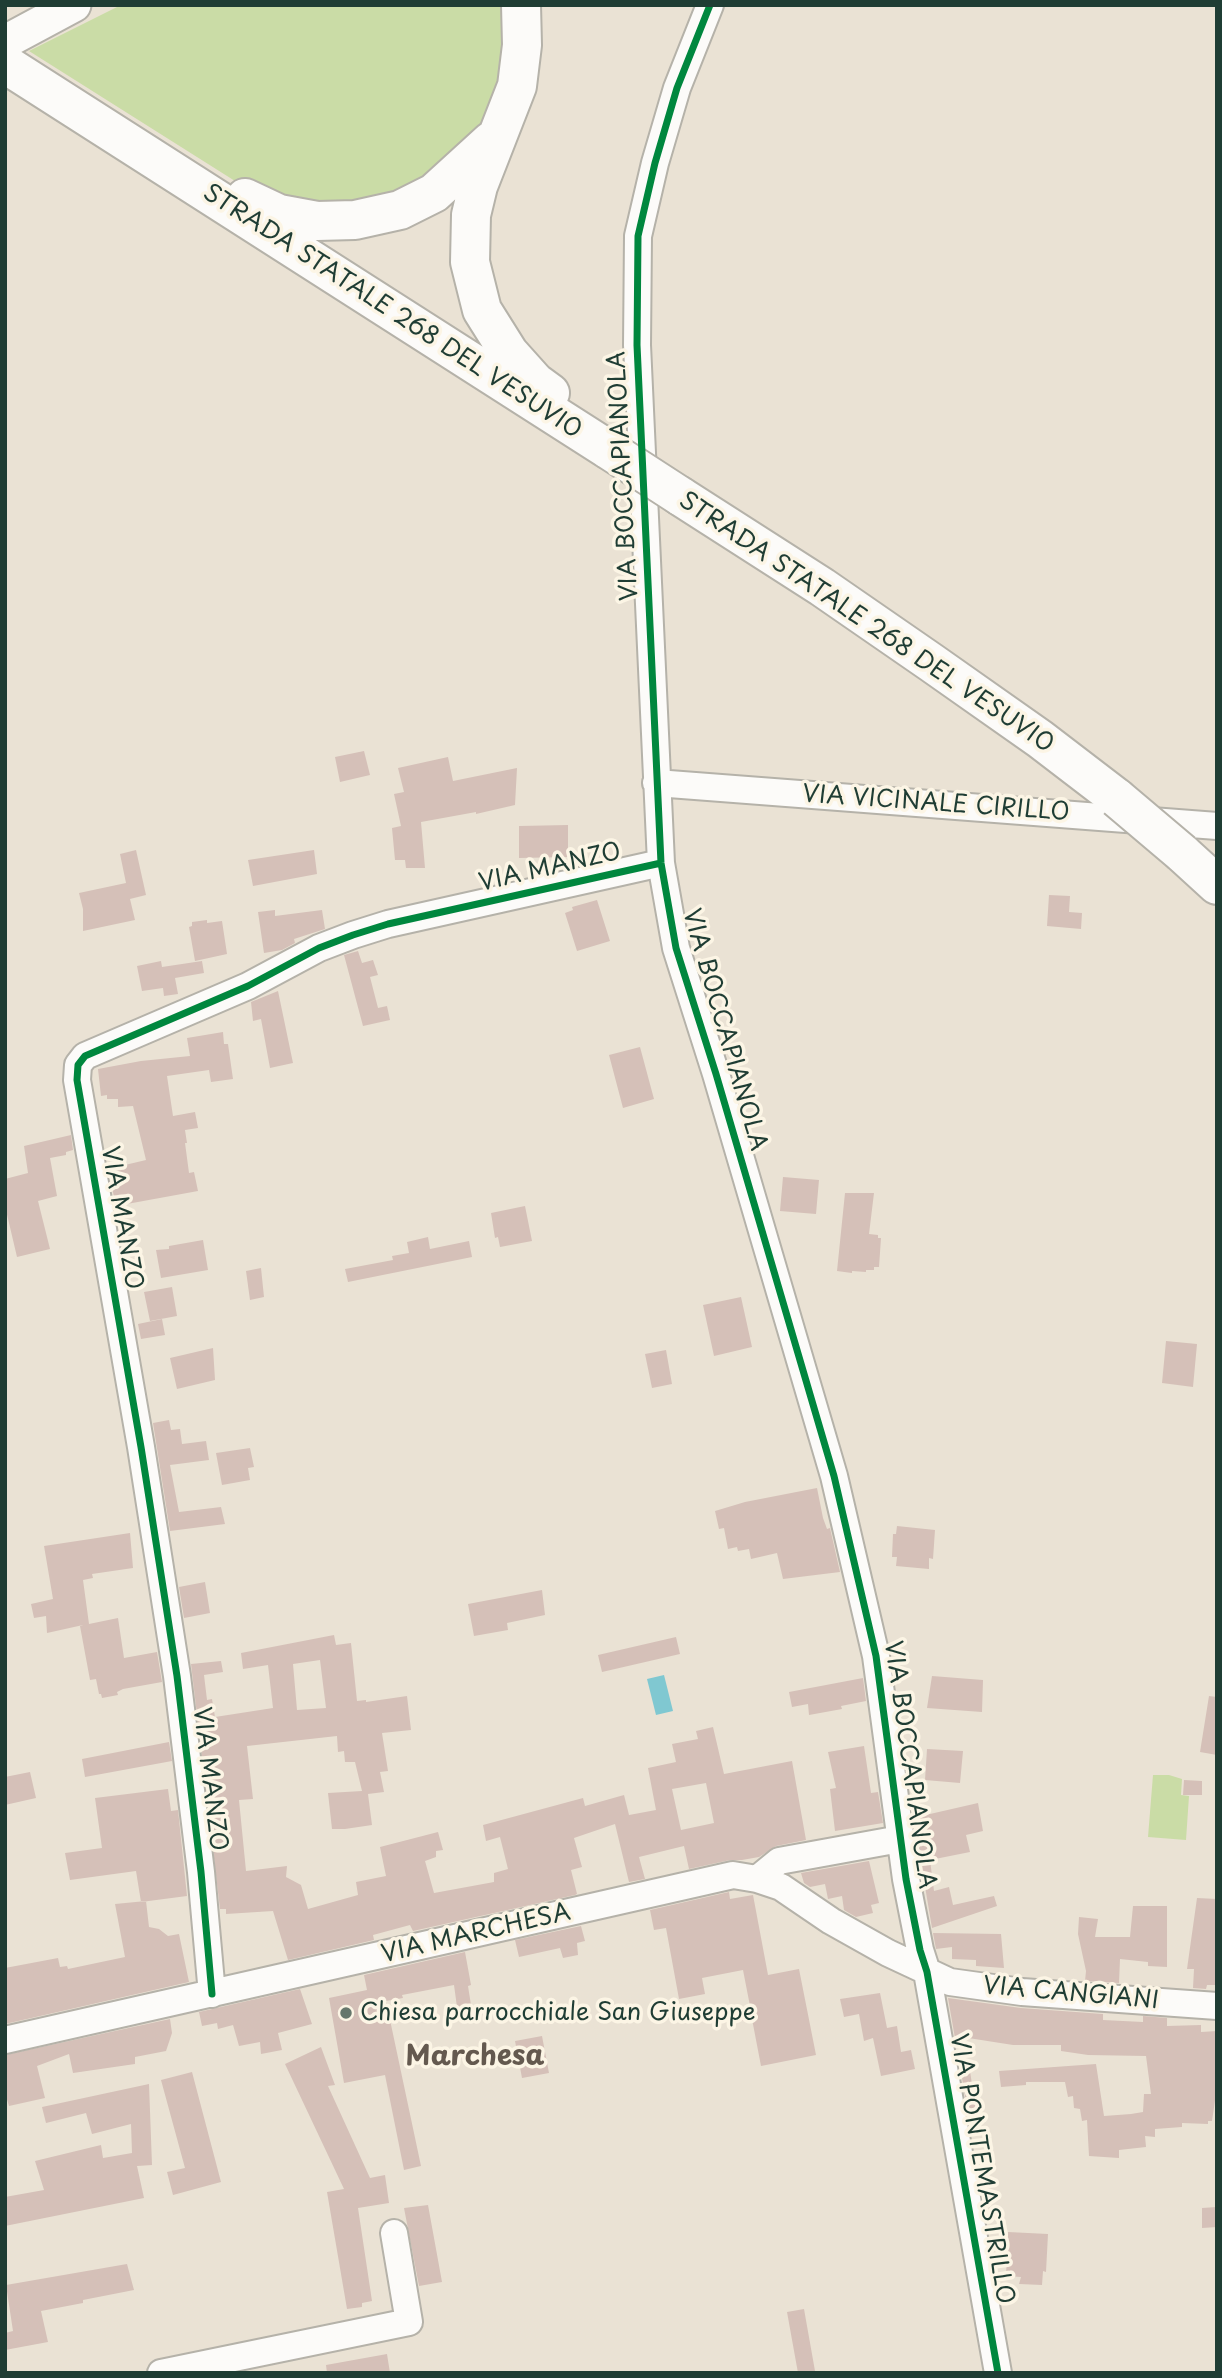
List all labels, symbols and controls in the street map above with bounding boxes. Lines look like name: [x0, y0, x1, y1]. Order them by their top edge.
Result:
street label: STRADA STATALE 268 DEL VESUVIO: [197, 179, 587, 445]
street label: VIA BOCCAPIANOLA: [603, 350, 645, 602]
street label: STRADA STATALE 268 DEL VESUVIO: [673, 486, 1059, 760]
street label: VIA VICINALE CIRILLO: [802, 780, 1070, 828]
street label: VIA MANZO: [476, 838, 624, 898]
street label: VIA BOCCAPIANOLA: [676, 906, 772, 1154]
street label: VIA MANZO: [94, 1144, 148, 1292]
street label: VIA BOCCAPIANOLA: [877, 1639, 941, 1891]
street label: VIA MANZO: [186, 1705, 232, 1853]
street label: VIA MARCHESA: [379, 1898, 573, 1970]
street label: VIA CANGIANI: [982, 1972, 1160, 2016]
place label: Chiesa parrocchiale San Giuseppe: [360, 1999, 755, 2027]
marker: Chiesa parrocchiale San Giuseppe: [338, 2005, 354, 2021]
street label: VIA PONTEMASTRILLO: [943, 2032, 1019, 2306]
district label: Marchesa: [406, 2040, 544, 2074]

